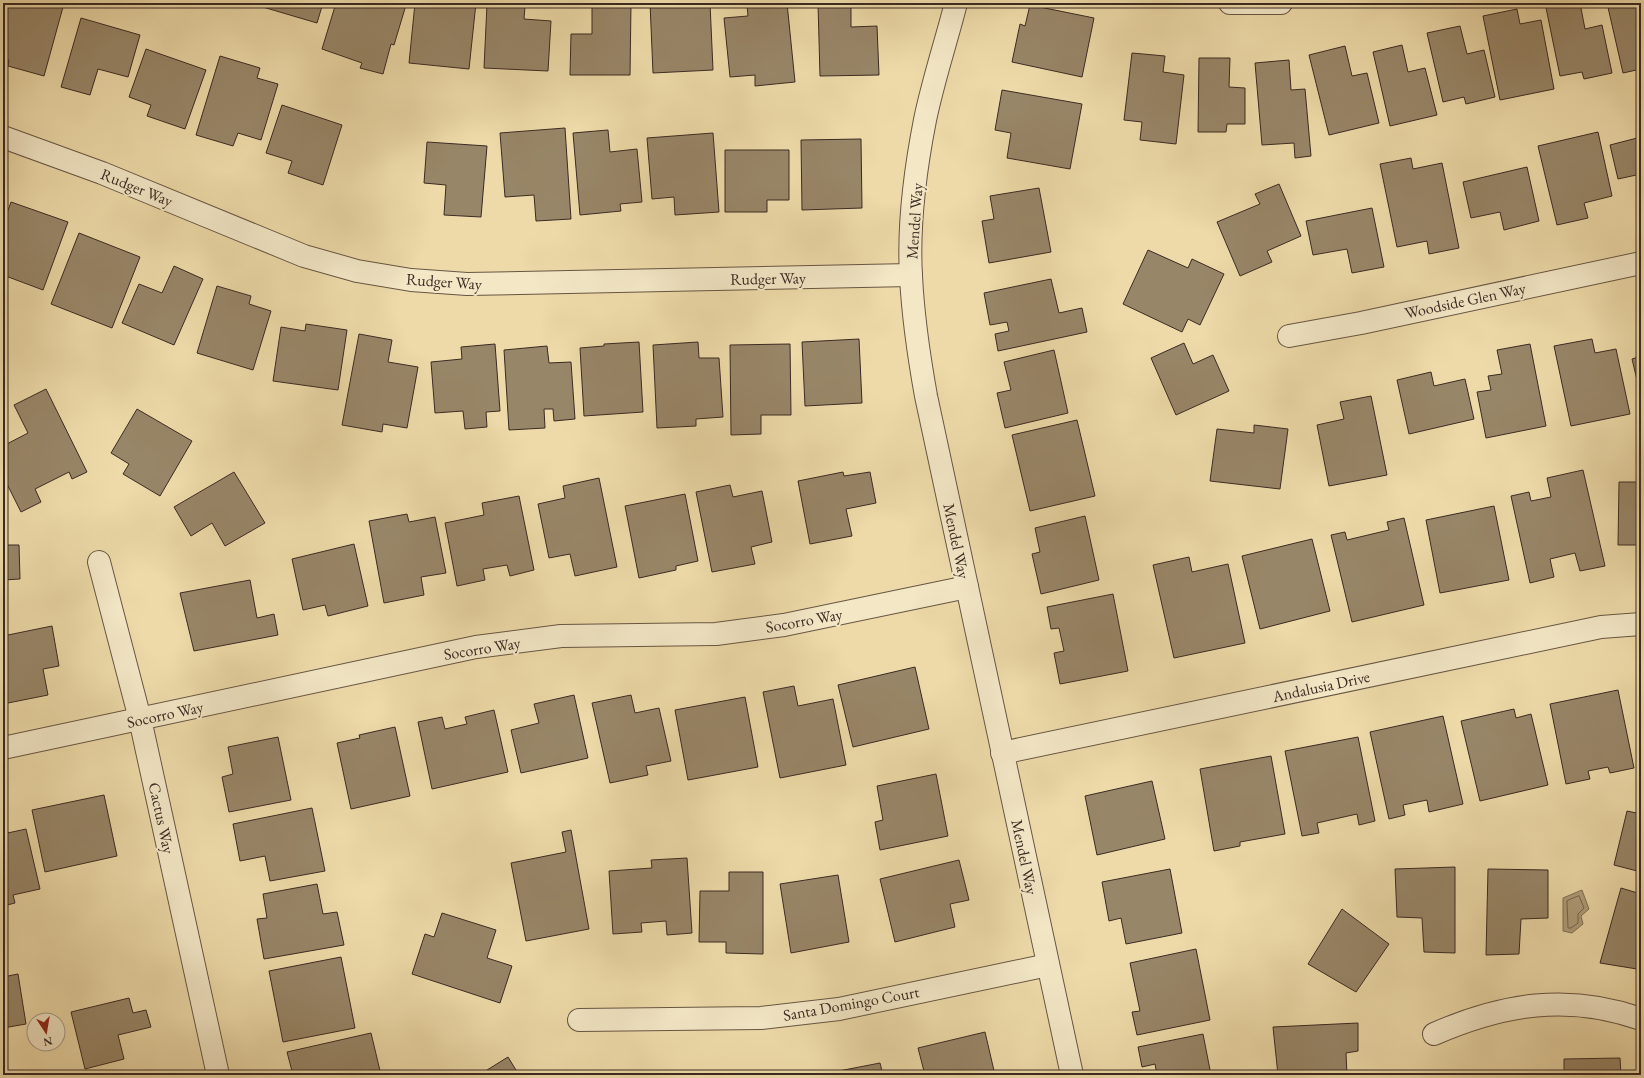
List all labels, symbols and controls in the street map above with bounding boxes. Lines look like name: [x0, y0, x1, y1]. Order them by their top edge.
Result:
street label: Rudger Way: [98, 163, 177, 212]
street label: Mendel Way: [901, 181, 928, 260]
street label: Rudger Way: [730, 267, 807, 290]
street label: Rudger Way: [405, 268, 484, 295]
street label: Woodside Glen Way: [1403, 277, 1529, 324]
street label: Mendel Way: [938, 502, 975, 582]
street label: Socorro Way: [764, 603, 845, 638]
street label: Socorro Way: [442, 632, 523, 665]
street label: Andalusia Drive: [1269, 666, 1372, 707]
street label: Socorro Way: [125, 696, 206, 733]
street label: Cactus Way: [144, 781, 180, 857]
street label: Mendel Way: [1006, 818, 1043, 898]
street label: Santa Domingo Court: [781, 981, 921, 1026]
north arrow: [26, 1012, 66, 1052]
text: N: [42, 1034, 54, 1050]

